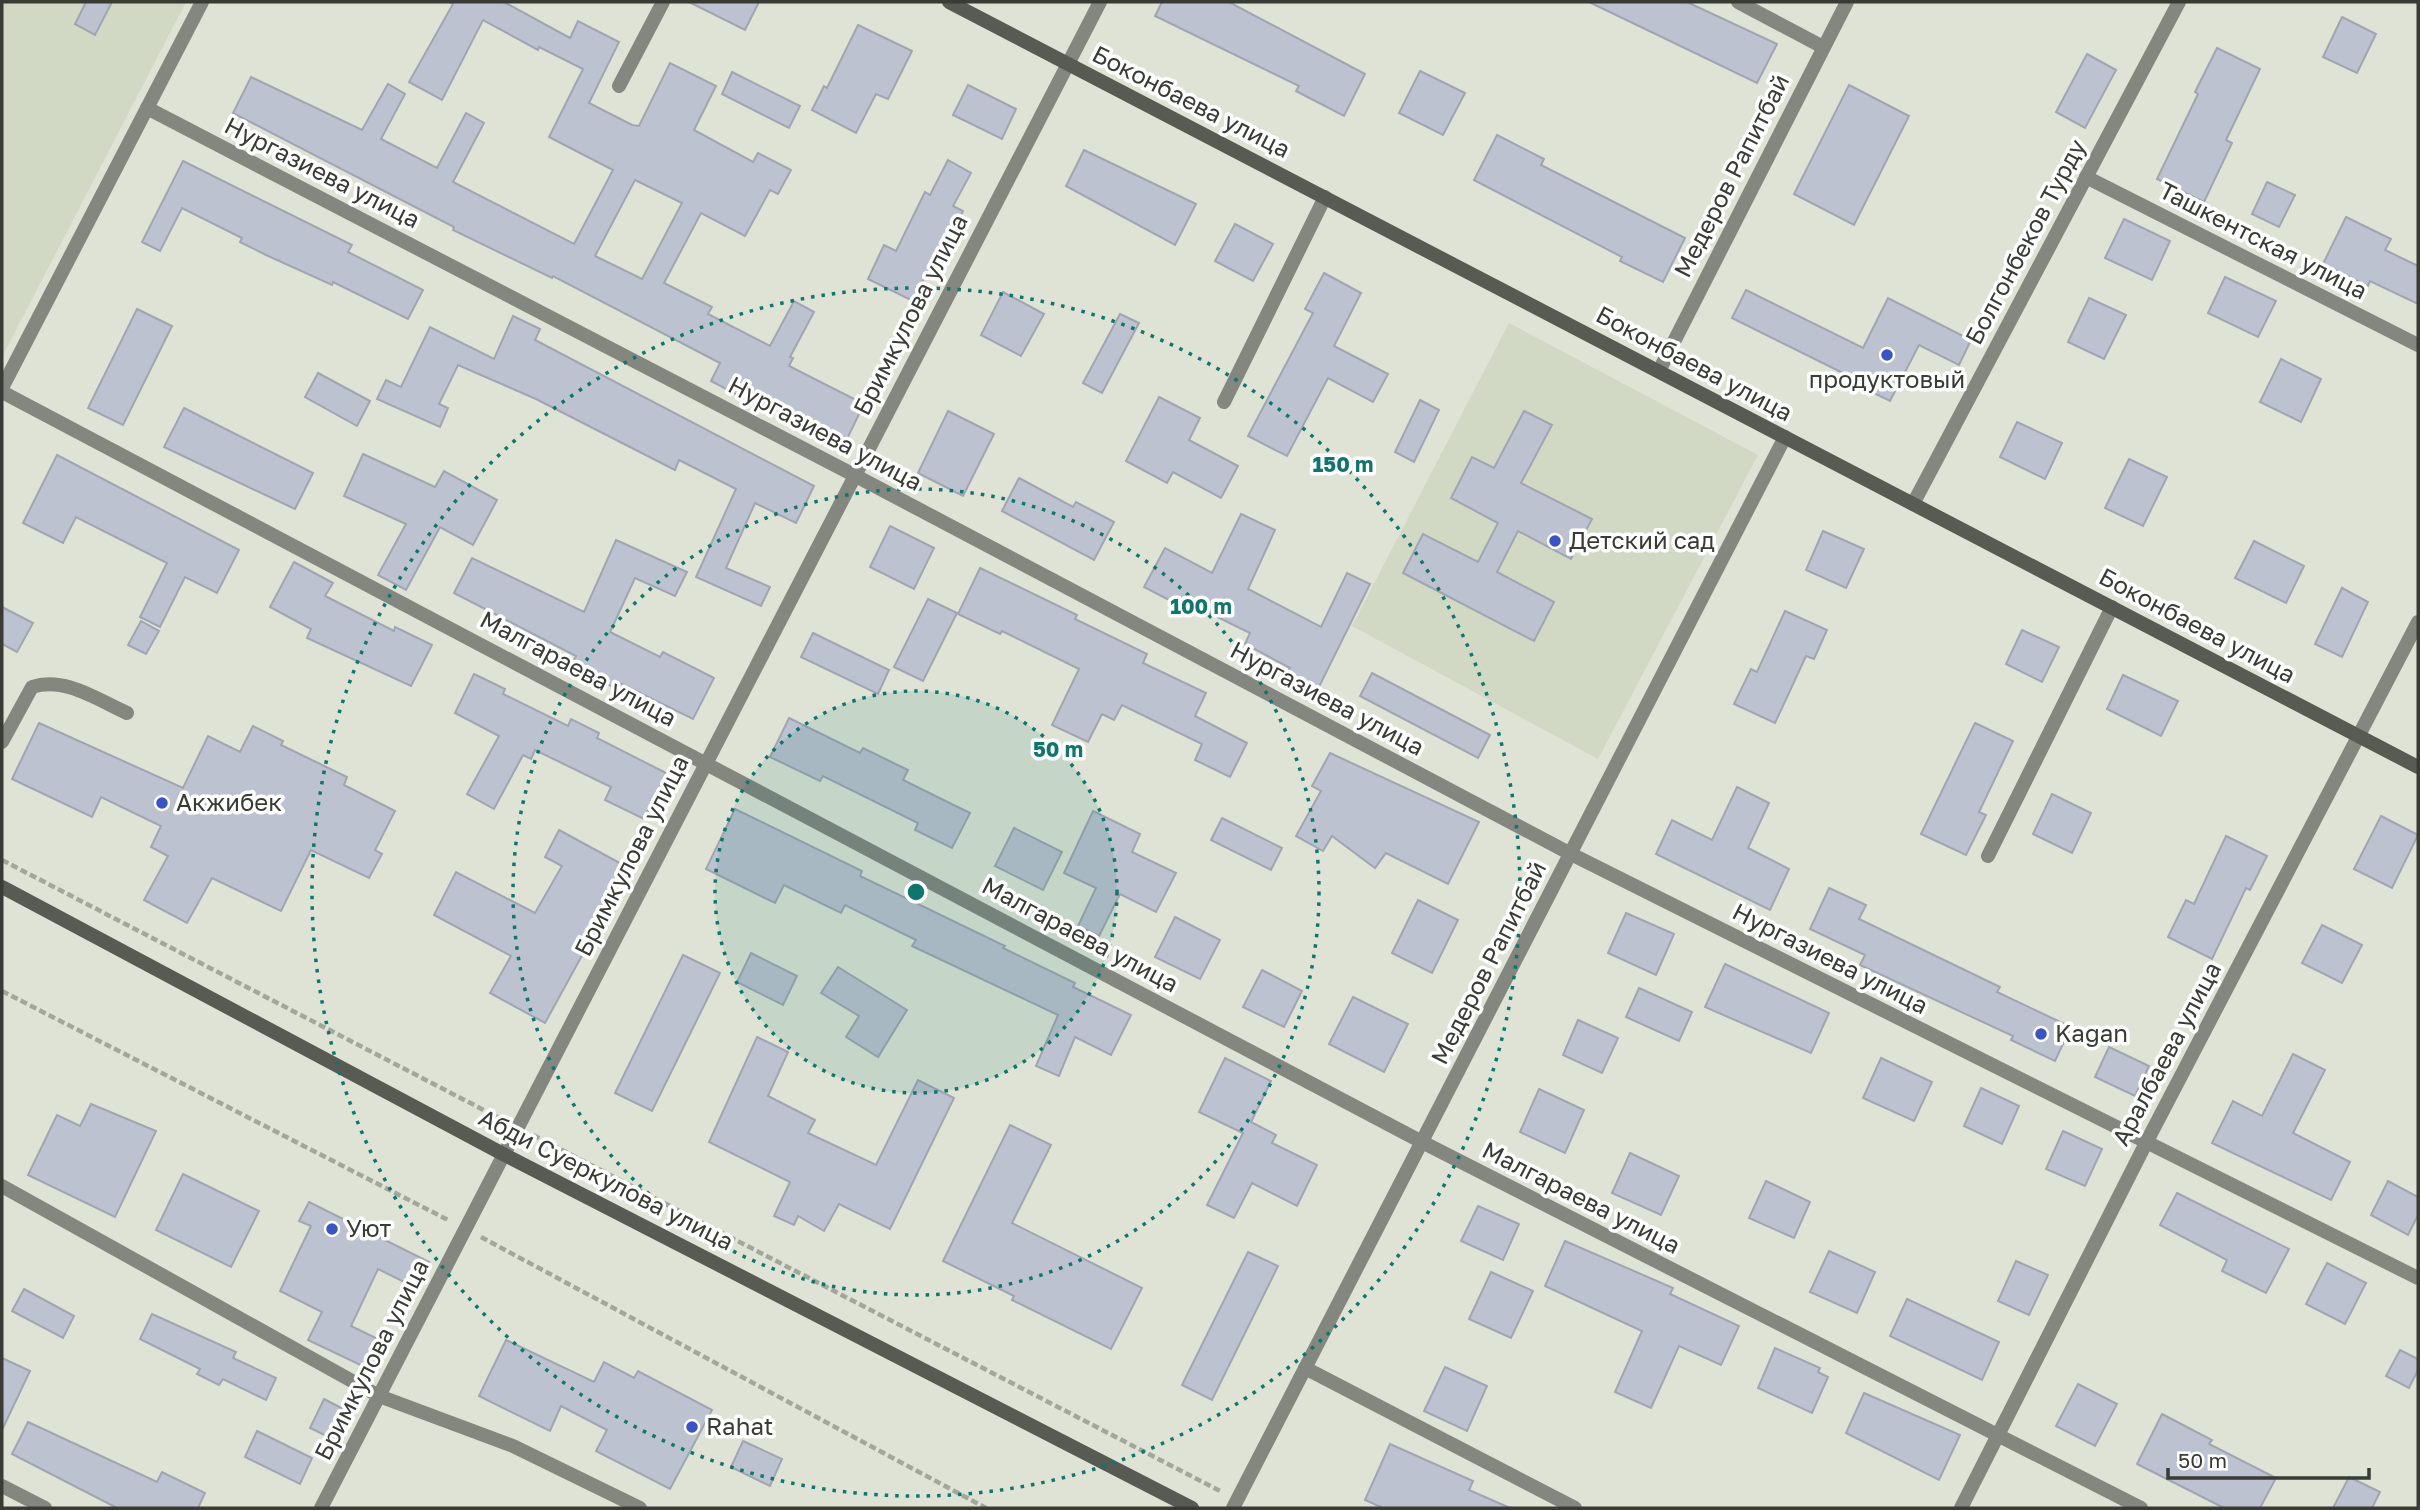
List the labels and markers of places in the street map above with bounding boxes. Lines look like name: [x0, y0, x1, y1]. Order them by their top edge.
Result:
marker: продуктовый: [1879, 347, 1895, 363]
place label: продуктовый: [1809, 364, 1965, 393]
place label: Детский сад: [1569, 525, 1715, 554]
marker: Детский сад: [1547, 533, 1563, 549]
place label: Акжибек: [176, 787, 282, 816]
marker: Акжибек: [154, 795, 170, 811]
centre of rings: [904, 880, 928, 904]
place label: Kagan: [2055, 1018, 2128, 1047]
marker: Kagan: [2033, 1026, 2049, 1042]
place label: Уют: [346, 1213, 391, 1242]
marker: Уют: [324, 1221, 340, 1237]
place label: Rahat: [706, 1411, 773, 1440]
marker: Rahat: [684, 1419, 700, 1435]

